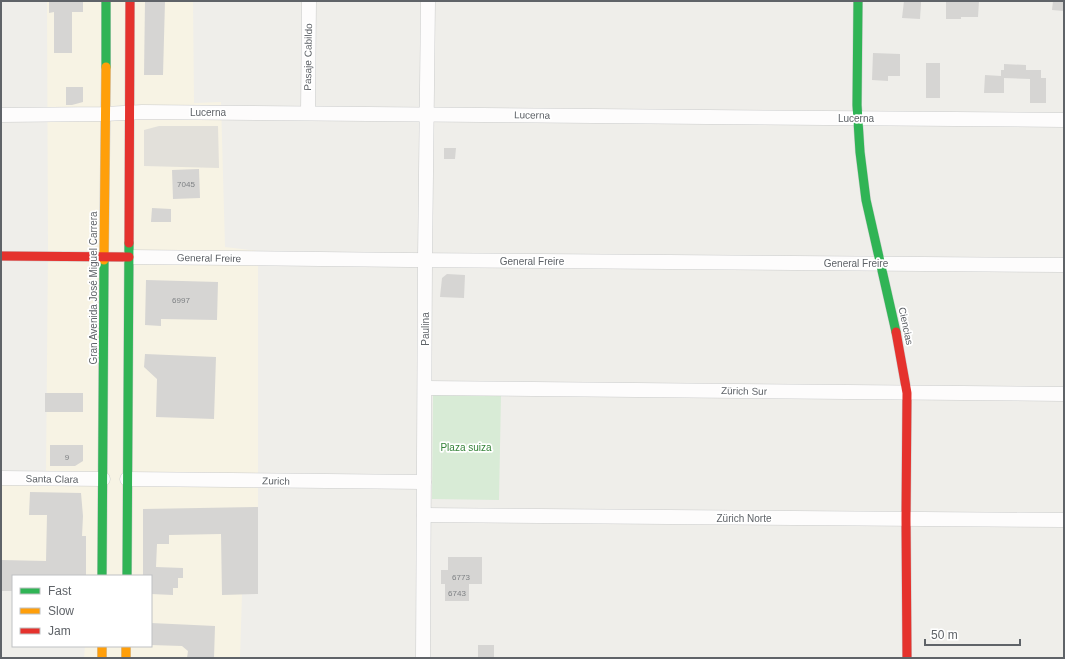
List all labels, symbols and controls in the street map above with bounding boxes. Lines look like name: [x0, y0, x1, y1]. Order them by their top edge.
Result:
street label: Pasaje Cabildo: [302, 23, 314, 91]
street label: Lucerna: [190, 107, 227, 118]
street label: Lucerna: [514, 109, 551, 121]
street label: Lucerna: [838, 113, 875, 124]
house number: 7045: [177, 180, 195, 189]
street label: Gran Avenida José Miguel Carrera: [88, 211, 99, 365]
street label: General Freire: [177, 252, 242, 264]
street label: General Freire: [500, 256, 565, 267]
street label: General Freire: [824, 258, 889, 269]
house number: 6997: [172, 296, 190, 305]
street label: Ciencias: [897, 306, 915, 346]
street label: Paulina: [420, 312, 431, 346]
street label: Zürich Sur: [721, 385, 768, 397]
park label: Plaza suiza: [440, 442, 492, 453]
house number: 9: [65, 453, 70, 462]
street label: Santa Clara: [26, 473, 79, 485]
street label: Zurich: [262, 475, 290, 487]
street label: Zürich Norte: [716, 513, 772, 524]
house number: 6773: [452, 573, 470, 582]
legend: [12, 575, 152, 647]
text: Fast: [48, 584, 72, 598]
house number: 6743: [448, 589, 466, 598]
text: Slow: [48, 604, 74, 618]
scale bar: [925, 621, 1020, 647]
text: Jam: [48, 624, 71, 638]
text: 50 m: [931, 628, 958, 642]

